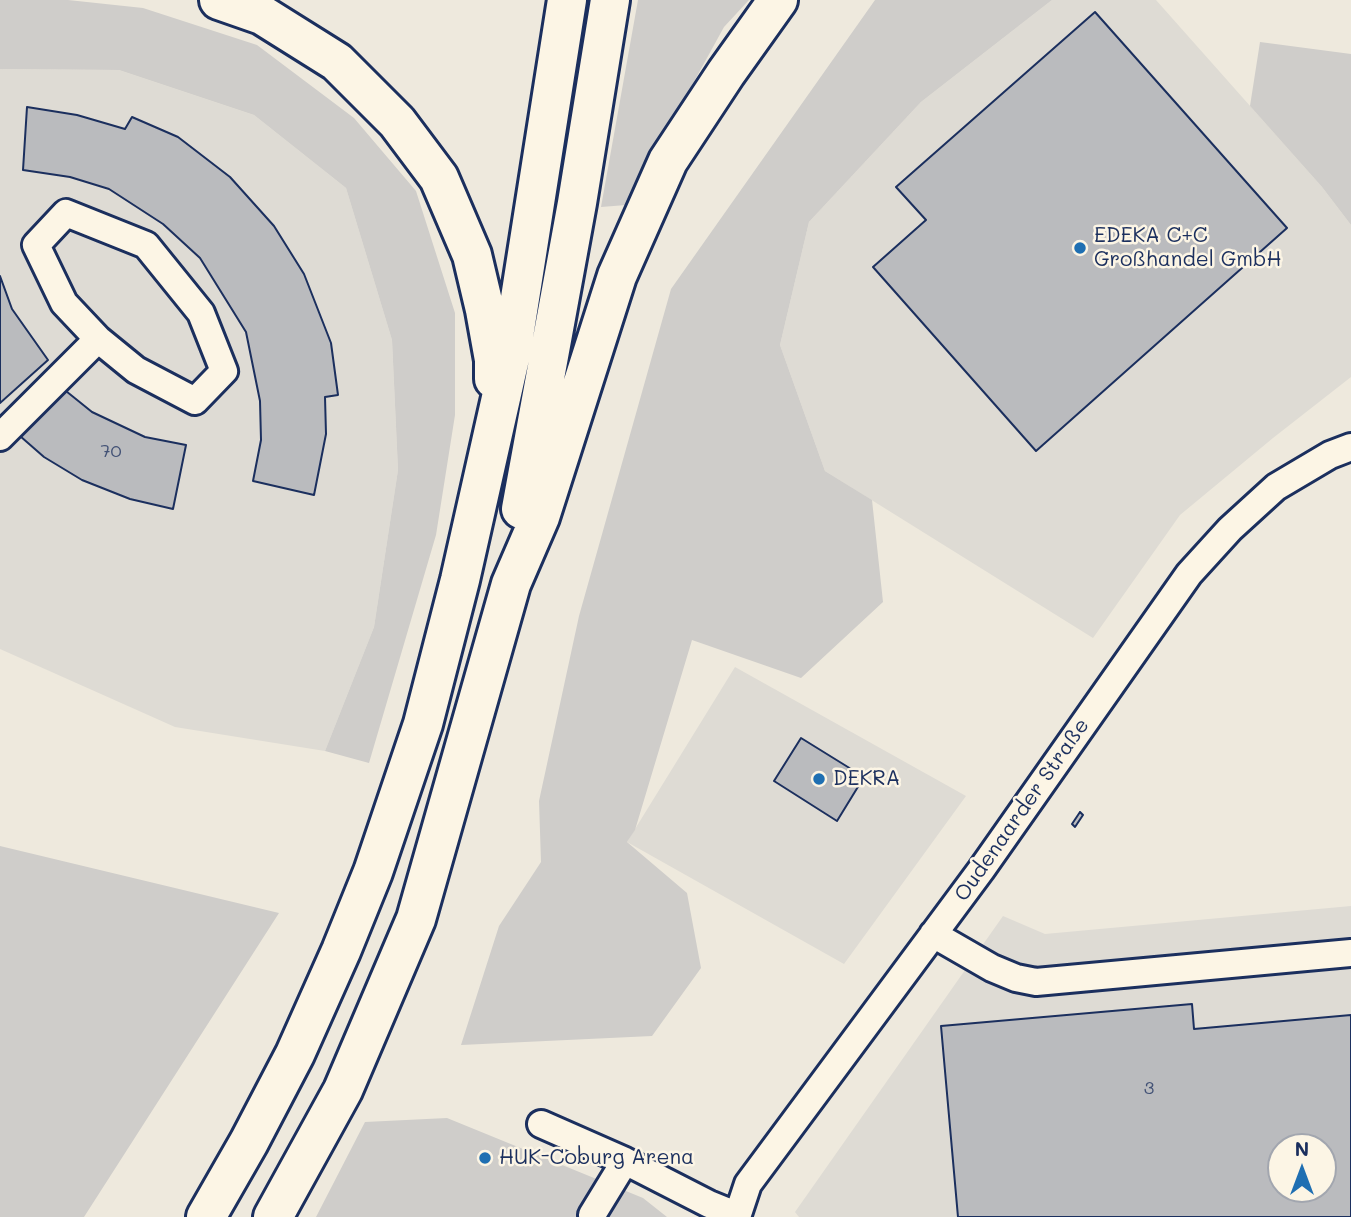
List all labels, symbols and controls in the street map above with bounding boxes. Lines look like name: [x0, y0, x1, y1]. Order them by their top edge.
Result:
place label: EDEKA C+C Großhandel GmbH: [1094, 223, 1281, 273]
marker: EDEKA C+C Großhandel GmbH: [1072, 240, 1088, 256]
house number: 70: [100, 440, 122, 462]
street label: Oudenaarder Straße: [949, 714, 1095, 906]
place label: DEKRA: [833, 766, 900, 792]
marker: DEKRA: [811, 771, 827, 787]
house number: 3: [1144, 1077, 1154, 1099]
north arrow: [1267, 1133, 1337, 1203]
text: N: [1295, 1136, 1309, 1161]
place label: HUK-Coburg Arena: [499, 1145, 694, 1171]
marker: HUK-Coburg Arena: [477, 1150, 493, 1166]

